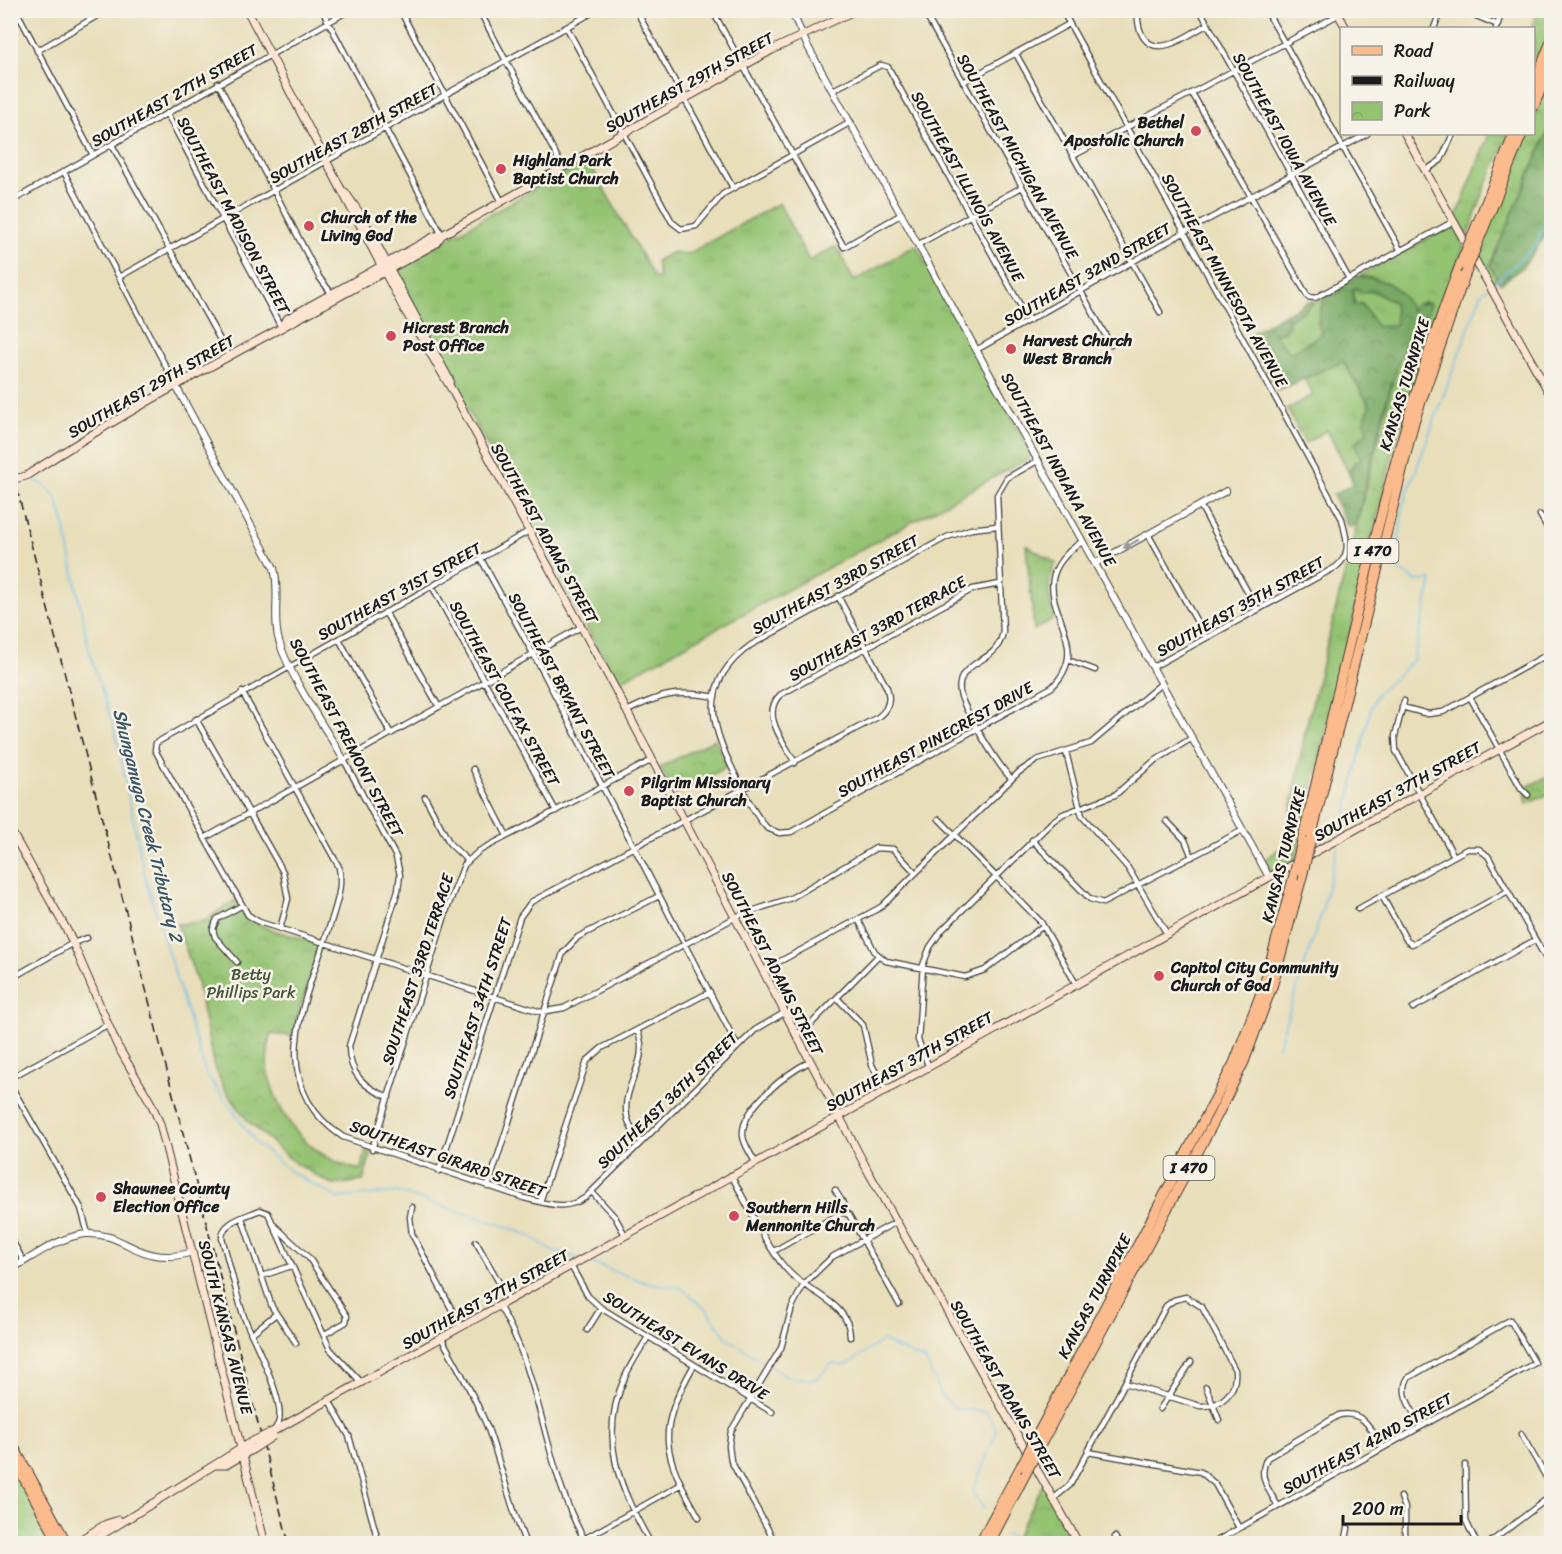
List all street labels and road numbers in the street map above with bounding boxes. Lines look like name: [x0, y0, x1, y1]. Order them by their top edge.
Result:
street label: SOUTHEAST 29TH STREET: [599, 23, 780, 141]
street label: SOUTHEAST 27TH STREET: [85, 35, 264, 155]
street label: SOUTHEAST IOWA AVENUE: [1225, 47, 1345, 233]
street label: SOUTHEAST MICHIGAN AVENUE: [949, 48, 1087, 266]
street label: SOUTHEAST 28TH STREET: [264, 74, 444, 192]
street label: SOUTHEAST ILLINOIS AVENUE: [903, 85, 1033, 288]
street label: SOUTHEAST MADISON STREET: [169, 111, 299, 321]
street label: SOUTHEAST MINNESOTA AVENUE: [1153, 168, 1296, 394]
street label: SOUTHEAST 32ND STREET: [998, 214, 1178, 334]
street label: KANSAS TURNPIKE: [1370, 313, 1439, 454]
street label: SOUTHEAST 29TH STREET: [62, 326, 242, 446]
street label: SOUTHEAST INDIANA AVENUE: [993, 366, 1125, 573]
street label: SOUTHEAST ADAMS STREET: [483, 437, 607, 630]
street label: SOUTHEAST 33RD STREET: [746, 526, 926, 643]
street label: SOUTHEAST 31ST STREET: [312, 533, 488, 649]
road number: I 470: [1348, 539, 1398, 563]
street label: SOUTHEAST 35TH STREET: [1151, 547, 1331, 665]
street label: SOUTHEAST 33RD TERRACE: [783, 567, 972, 689]
street label: SOUTHEAST BRYANT STREET: [500, 587, 624, 785]
street label: SOUTHEAST COLFAX STREET: [441, 595, 568, 792]
street label: SOUTHEAST FREMONT STREET: [282, 632, 412, 844]
street label: SOUTHEAST PINECREST DRIVE: [832, 673, 1040, 806]
street label: SOUTHEAST 37TH STREET: [1308, 732, 1488, 850]
street label: KANSAS TURNPIKE: [1253, 784, 1315, 926]
street label: SOUTHEAST ADAMS STREET: [713, 866, 832, 1061]
street label: SOUTHEAST 33RD TERRACE: [373, 869, 462, 1069]
street label: SOUTHEAST 34TH STREET: [434, 912, 521, 1102]
street label: SOUTHEAST 37TH STREET: [820, 1002, 1000, 1120]
street label: SOUTHEAST 36TH STREET: [590, 1024, 746, 1176]
street label: SOUTHEAST GIRARD STREET: [346, 1111, 551, 1206]
road number: I 470: [1164, 1156, 1214, 1180]
street label: KANSAS TURNPIKE: [1049, 1227, 1140, 1364]
street label: SOUTH KANSAS AVENUE: [190, 1237, 262, 1419]
street label: SOUTHEAST 37TH STREET: [396, 1240, 576, 1358]
street label: SOUTHEAST EVANS DRIVE: [597, 1283, 775, 1409]
street label: SOUTHEAST ADAMS STREET: [942, 1294, 1069, 1485]
street label: SOUTHEAST 42ND STREET: [1277, 1384, 1459, 1502]

